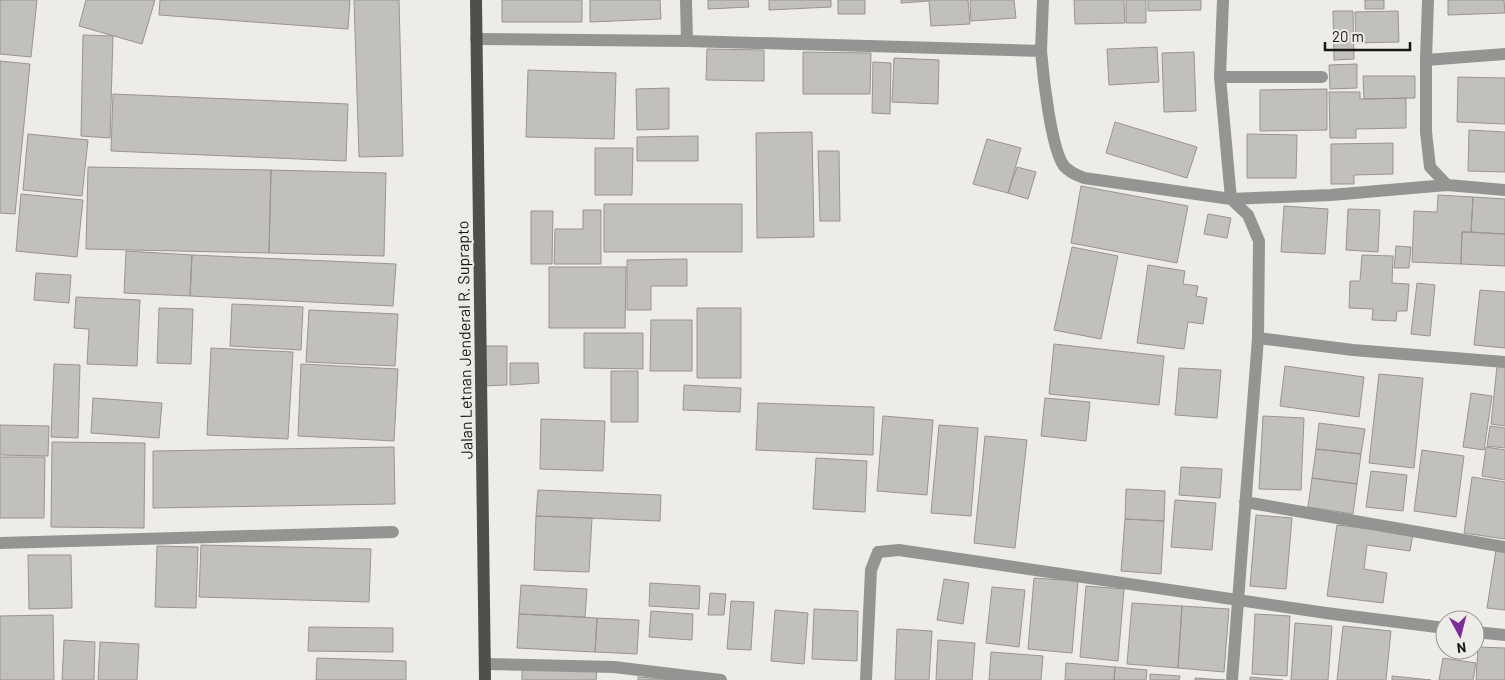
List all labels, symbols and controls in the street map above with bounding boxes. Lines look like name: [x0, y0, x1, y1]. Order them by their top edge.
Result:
scale bar: [1325, 20, 1410, 52]
text: 20 m: [1332, 27, 1364, 45]
street label: Jalan Letnan Jenderal R. Suprapto: [452, 220, 476, 460]
north arrow: [1435, 610, 1485, 660]
text: N: [1456, 639, 1467, 657]

